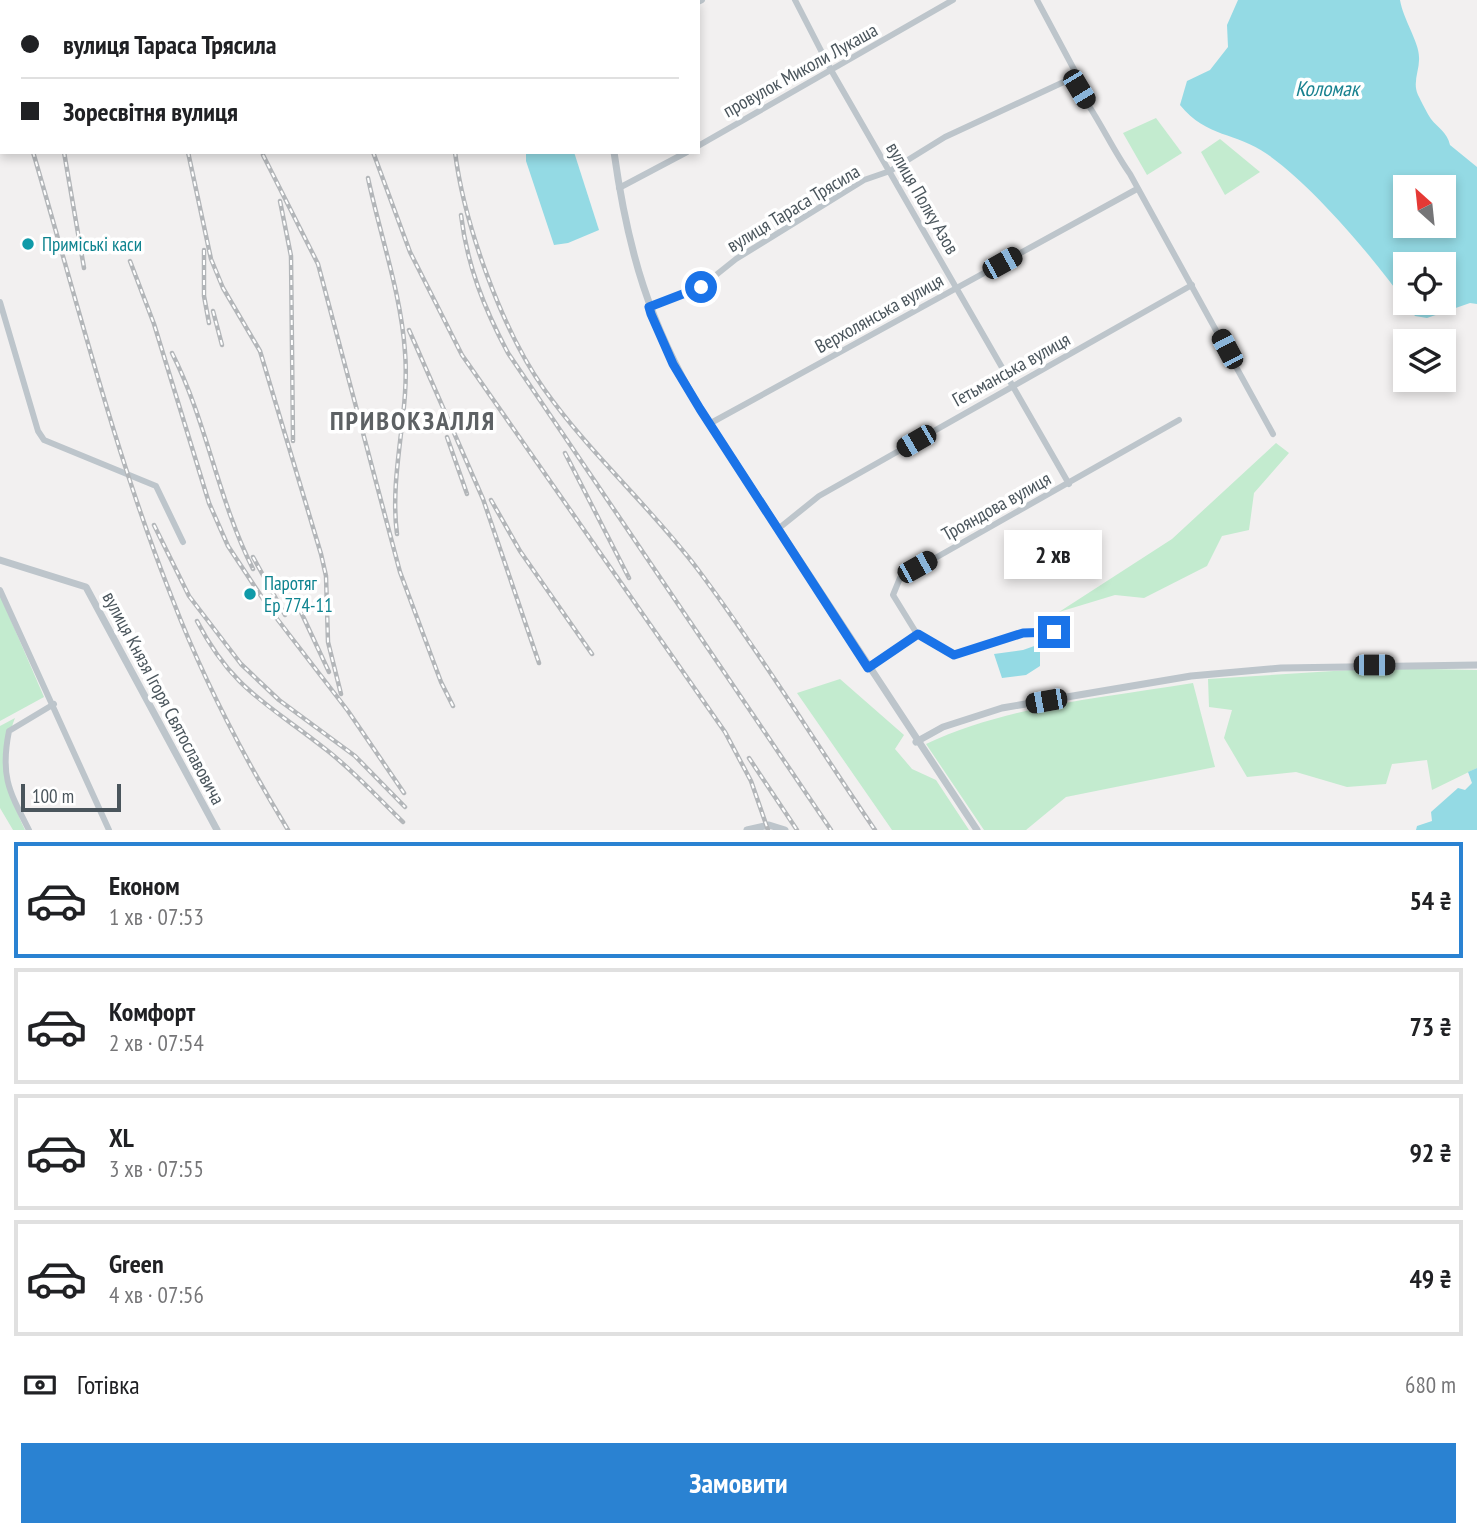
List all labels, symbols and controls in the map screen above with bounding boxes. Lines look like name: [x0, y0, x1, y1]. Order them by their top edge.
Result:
street label: провулок Миколи Лукаша: [719, 18, 881, 122]
text: вулиця Тараса Трясила: [63, 28, 277, 61]
car: [1060, 66, 1099, 112]
water label: Коломак: [1295, 75, 1362, 102]
text: Зоресвітня вулиця: [63, 95, 238, 128]
street label: вулиця Полку Азов: [881, 138, 965, 258]
street label: вулиця Тараса Трясила: [722, 159, 864, 257]
north arrow: [1393, 175, 1456, 238]
map controls: [1393, 175, 1456, 392]
place label: Приміські каси: [42, 232, 142, 256]
marker: Приміські каси: [20, 236, 36, 252]
car: [979, 244, 1026, 282]
button: locate: [1393, 252, 1456, 315]
street label: Верхолянська вулиця: [811, 268, 947, 358]
route start: [685, 271, 717, 303]
car: [1208, 326, 1247, 372]
street label: Гетьманська вулиця: [948, 327, 1074, 411]
button: layers: [1393, 329, 1456, 392]
district label: ПРИВОКЗАЛЛЯ: [330, 404, 496, 437]
car: [893, 421, 940, 461]
street label: Трояндова вулиця: [937, 466, 1055, 546]
callout: 2 хв: [1005, 530, 1103, 580]
text: 2 хв: [1035, 540, 1071, 569]
car: [894, 548, 941, 586]
place label: Паротяг Ер 774-11: [264, 571, 333, 617]
marker: Паротяг Ер 774-11: [242, 586, 258, 602]
street label: вулиця Князя Ігоря Святославовича: [98, 587, 230, 809]
route end: [1038, 616, 1070, 648]
car: [1354, 655, 1396, 676]
car: [1024, 687, 1069, 715]
scale bar: [21, 781, 121, 813]
text: 100 m: [32, 784, 74, 808]
icon: car: [25, 869, 88, 932]
text: Економ: [109, 869, 180, 902]
text: 54 ₴: [1409, 884, 1452, 917]
text: 1 хв · 07:53: [109, 902, 204, 931]
icon: car: [25, 995, 88, 1058]
text: Комфорт: [109, 995, 195, 1028]
text: 73 ₴: [1409, 1010, 1452, 1043]
text: 2 хв · 07:54: [109, 1028, 204, 1057]
icon: car: [25, 1121, 88, 1184]
text: XL: [109, 1121, 134, 1154]
text: 92 ₴: [1409, 1136, 1452, 1169]
text: 3 хв · 07:55: [109, 1154, 204, 1183]
icon: car: [25, 1247, 88, 1310]
text: Green: [109, 1247, 164, 1280]
text: 49 ₴: [1409, 1262, 1452, 1295]
text: 4 хв · 07:56: [109, 1280, 204, 1309]
icon: cash: [21, 1366, 59, 1404]
text: Готівка: [77, 1368, 140, 1401]
text: 680 m: [1405, 1370, 1456, 1399]
button: Замовити: [21, 1443, 1456, 1523]

